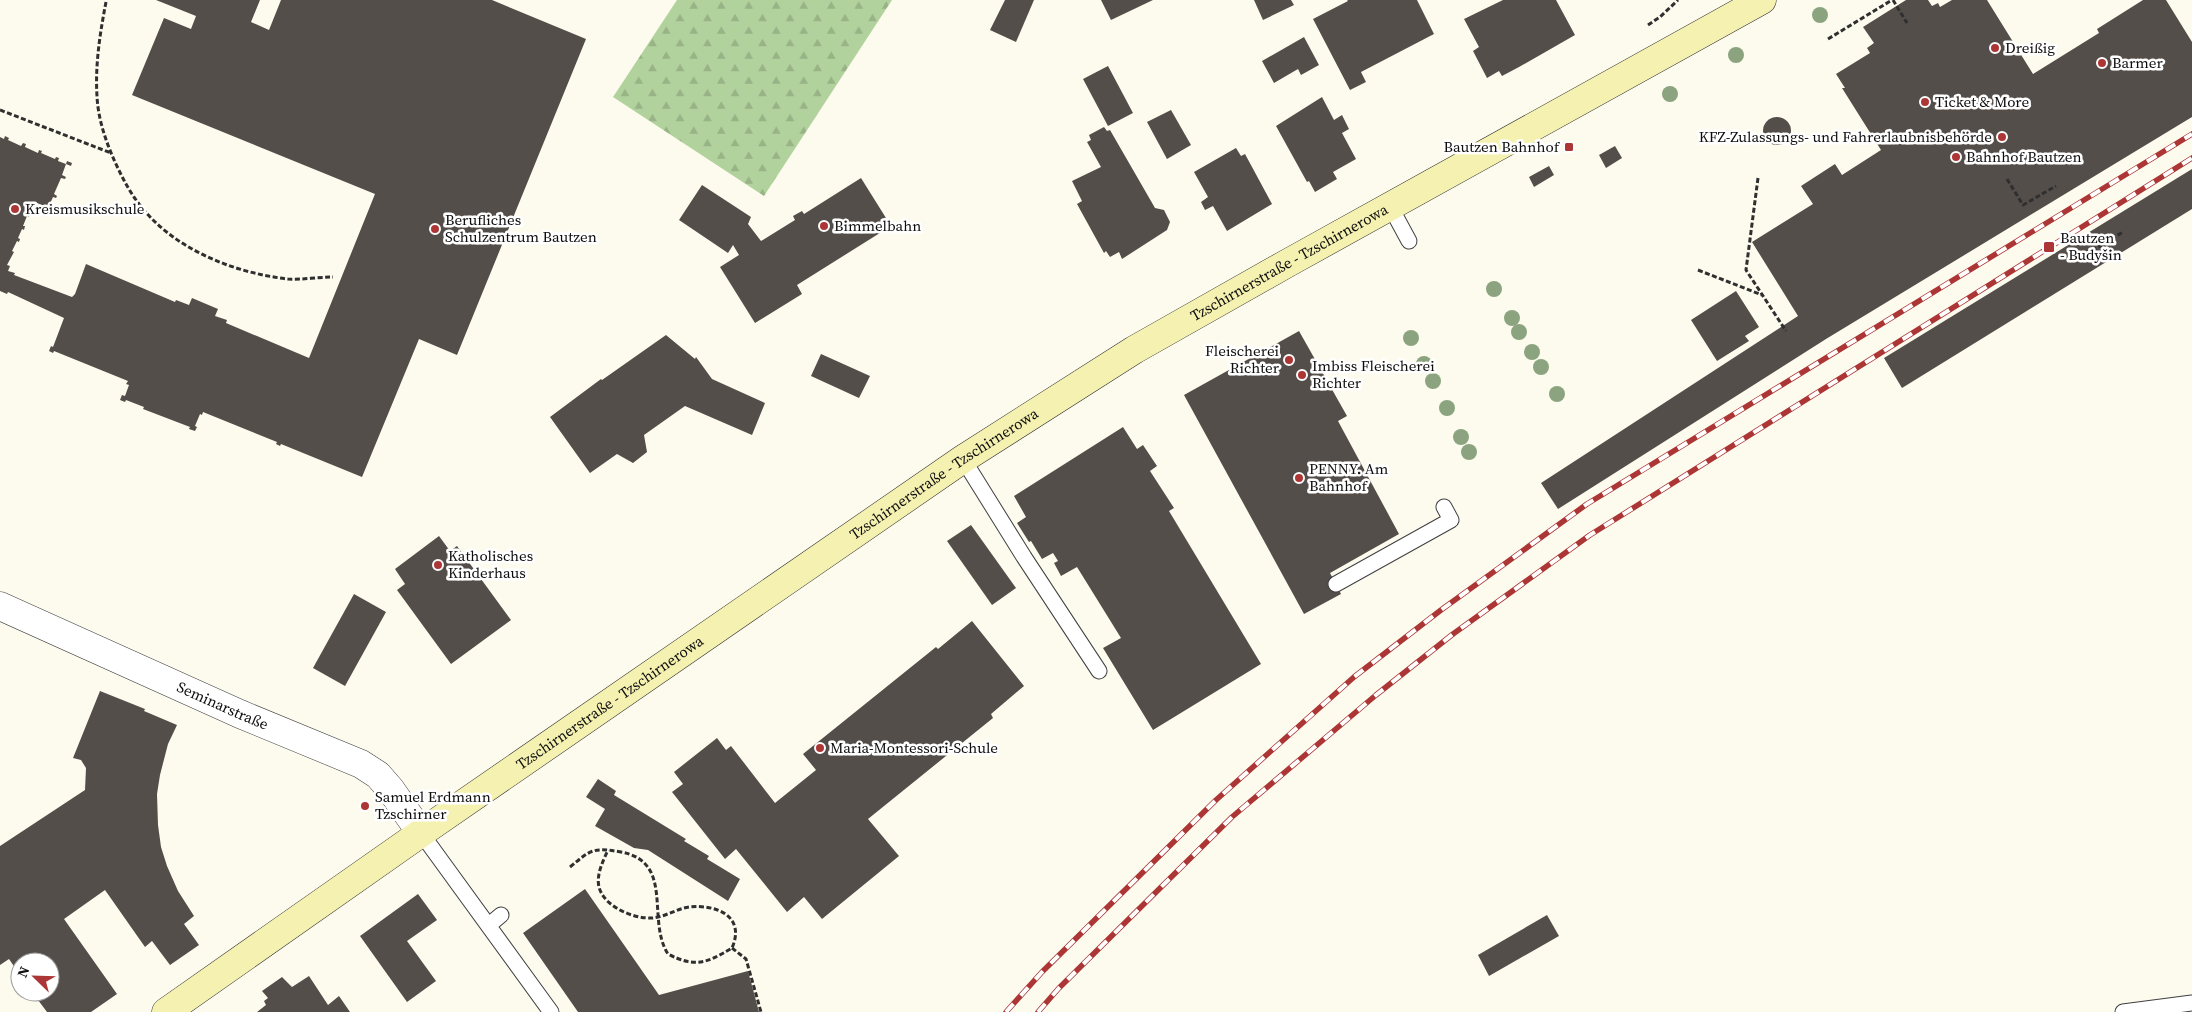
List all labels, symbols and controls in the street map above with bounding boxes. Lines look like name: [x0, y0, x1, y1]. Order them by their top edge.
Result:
place label: Dreißig: [2005, 37, 2055, 58]
marker: Dreißig: [1989, 42, 2001, 54]
place label: Barmer: [2112, 52, 2164, 73]
marker: Barmer: [2096, 57, 2108, 69]
place label: Ticket & More: [1935, 91, 2030, 112]
marker: Ticket & More: [1919, 96, 1931, 108]
place label: KFZ-Zulassungs- und Fahrerlaubnisbehörde: [1699, 126, 1992, 147]
marker: KFZ-Zulassungs- und Fahrerlaubnisbehörde: [1996, 131, 2008, 143]
place label: Bautzen Bahnhof: [1443, 136, 1561, 157]
marker: Bautzen Bahnhof: [1563, 141, 1575, 153]
place label: Bahnhof Bautzen: [1966, 146, 2082, 167]
marker: Bahnhof Bautzen: [1950, 151, 1962, 163]
place label: Kreismusikschule: [25, 198, 145, 219]
street label: Tzschirnerstraße - Tzschirnerowa: [1186, 198, 1392, 326]
marker: Kreismusikschule: [9, 203, 21, 215]
place label: Berufliches Schulzentrum Bautzen: [445, 209, 597, 247]
place label: Bimmelbahn: [834, 215, 921, 236]
marker: Bimmelbahn: [818, 220, 830, 232]
marker: Berufliches Schulzentrum Bautzen: [429, 223, 441, 235]
place label: Bautzen - Budyšin: [2060, 227, 2122, 265]
marker: Bautzen - Budyšin: [2042, 240, 2056, 254]
place label: Fleischerei Richter: [1205, 340, 1280, 378]
marker: Fleischerei Richter: [1283, 354, 1295, 366]
place label: Imbiss Fleischerei Richter: [1312, 355, 1435, 393]
marker: Imbiss Fleischerei Richter: [1296, 369, 1308, 381]
street label: Tzschirnerstraße - Tzschirnerowa: [845, 402, 1043, 544]
place label: PENNY. Am Bahnhof: [1309, 458, 1389, 496]
marker: PENNY. Am Bahnhof: [1293, 472, 1305, 484]
place label: Katholisches Kinderhaus: [448, 545, 533, 583]
marker: Katholisches Kinderhaus: [432, 559, 444, 571]
street label: Tzschirnerstraße - Tzschirnerowa: [512, 630, 708, 774]
street label: Seminarstraße: [174, 676, 272, 735]
place label: Maria-Montessori-Schule: [830, 737, 998, 758]
marker: Maria-Montessori-Schule: [814, 742, 826, 754]
place label: Samuel Erdmann Tzschirner: [375, 786, 491, 824]
marker: Samuel Erdmann Tzschirner: [359, 800, 371, 812]
north arrow: [10, 952, 60, 1002]
text: N: [12, 963, 34, 981]

